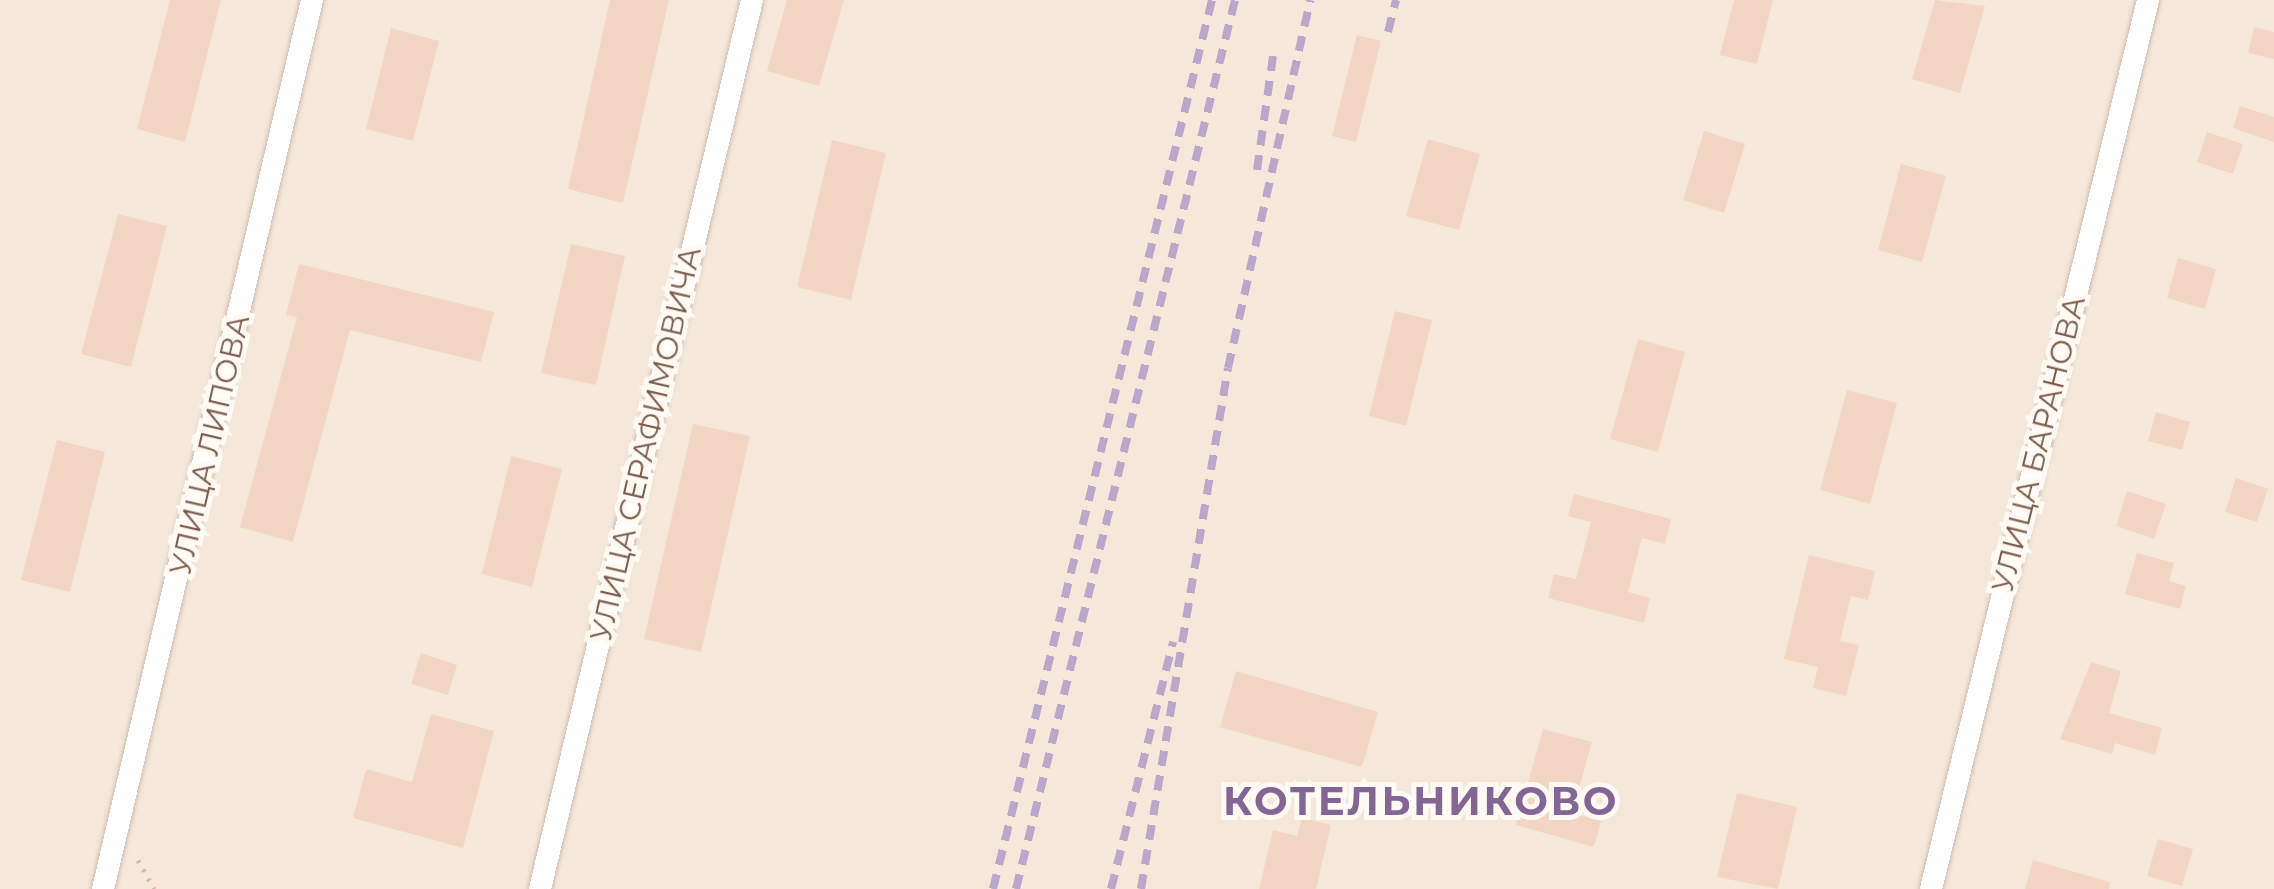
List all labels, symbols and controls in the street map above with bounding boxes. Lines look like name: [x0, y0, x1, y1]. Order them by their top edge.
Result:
street label: УЛИЦА СЕРАФИМОВИЧА: [583, 243, 709, 645]
street label: УЛИЦА БАРАНОВА: [1985, 292, 2093, 596]
street label: УЛИЦА ЛИПОВА: [163, 311, 257, 579]
district label: КОТЕЛЬНИКОВО: [1223, 777, 1619, 825]

